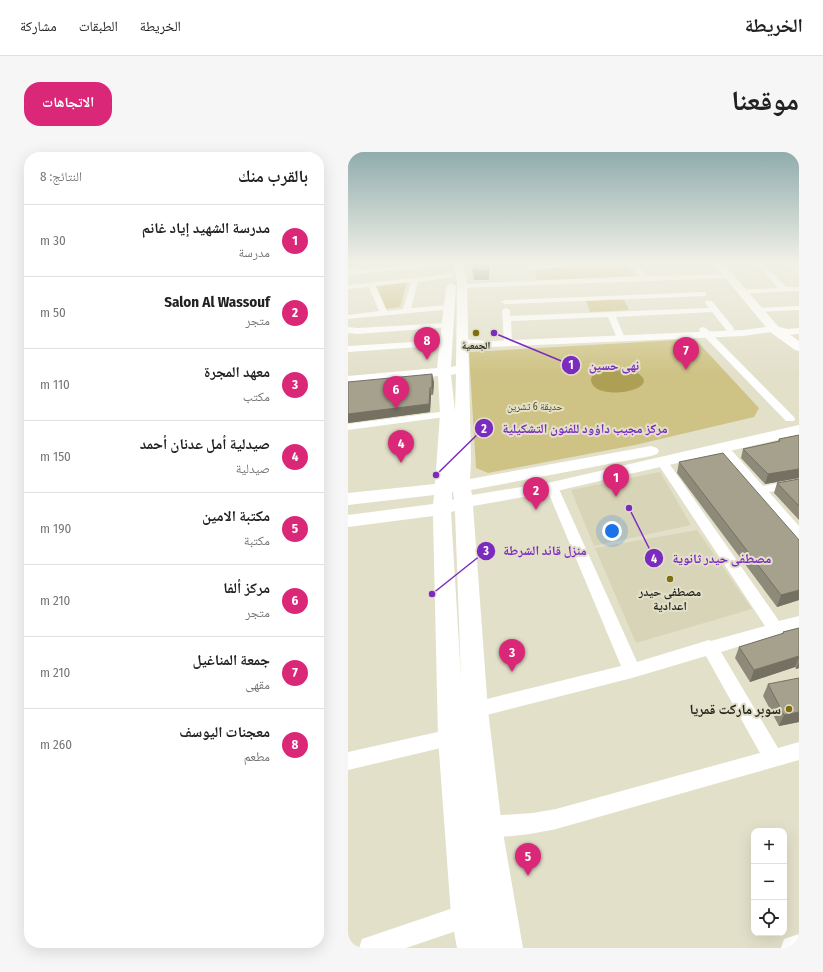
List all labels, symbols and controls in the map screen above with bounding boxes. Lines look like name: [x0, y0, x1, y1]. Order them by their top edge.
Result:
text: الخريطة: [745, 14, 803, 37]
text: مشاركة: [20, 18, 57, 35]
text: الطبقات: [79, 18, 118, 35]
text: الخريطة: [140, 18, 181, 35]
button: الاتجاهات: [24, 82, 112, 126]
text: موقعنا: [731, 84, 799, 117]
text: بالقرب منك: [238, 166, 308, 187]
text: النتائج: 8: [40, 169, 82, 184]
text: مدرسة الشهيد إياد غانم: [142, 219, 270, 237]
text: 30 m: [40, 233, 66, 248]
text: 1: [292, 233, 298, 248]
text: مدرسة: [238, 245, 270, 260]
text: Salon Al Wassouf: [164, 293, 270, 311]
text: 50 m: [40, 305, 66, 320]
text: 2: [292, 305, 298, 320]
text: متجر: [245, 313, 270, 328]
pin: 8: [414, 327, 440, 360]
marker: الجمعية: [471, 328, 481, 338]
pin: 7: [673, 337, 699, 370]
place label: الجمعية: [462, 340, 490, 352]
callout: نهى حسين: [561, 353, 647, 378]
text: 1: [568, 358, 574, 372]
text: نهى حسين: [589, 358, 640, 374]
text: معهد المجرة: [204, 363, 270, 381]
pin: 6: [383, 376, 409, 409]
text: 110 m: [40, 377, 70, 392]
text: 3: [292, 377, 298, 392]
text: مكتب: [243, 389, 270, 404]
park label: حديقة 6 تشرين: [507, 401, 564, 413]
callout: مركز مجيب داؤود للفنون التشكيلية: [474, 416, 675, 441]
text: مركز مجيب داؤود للفنون التشكيلية: [502, 421, 668, 436]
text: 2: [480, 422, 487, 436]
pin: 4: [388, 430, 414, 463]
text: صيدلية أمل عدنان أحمد: [140, 435, 270, 453]
text: 150 m: [40, 449, 71, 464]
text: 4: [292, 449, 298, 464]
text: صيدلية: [236, 461, 270, 476]
pin: 1: [603, 464, 629, 497]
pin: 2: [523, 477, 549, 510]
text: مكتبة الامين: [202, 507, 270, 525]
text: 190 m: [40, 521, 71, 536]
text: 5: [292, 521, 298, 536]
your location: [602, 521, 622, 541]
text: مكتبة: [244, 533, 270, 548]
callout: منزل قائد الشرطة: [476, 538, 595, 563]
text: منزل قائد الشرطة: [503, 543, 587, 558]
text: 3: [482, 544, 489, 558]
callout: مصطفى حيدر ثانوية: [644, 546, 779, 571]
text: مصطفى حيدر ثانوية: [672, 551, 772, 567]
text: 4: [651, 552, 657, 566]
marker: مصطفى حيدر اعدادية: [665, 574, 675, 584]
text: مركز ألفا: [223, 579, 270, 597]
place label: مصطفى حيدر اعدادية: [638, 585, 702, 613]
text: 210 m: [40, 593, 70, 608]
text: 6: [292, 593, 298, 608]
text: متجر: [245, 605, 270, 620]
pin: 3: [499, 639, 525, 672]
text: جمعة المناغيل: [192, 651, 270, 669]
text: 210 m: [40, 665, 70, 680]
text: 7: [292, 665, 298, 680]
text: مقهى: [245, 677, 270, 692]
place label: سوبر ماركت قمريا: [689, 701, 781, 718]
marker: سوبر ماركت قمريا: [784, 704, 794, 714]
text: معجنات اليوسف: [179, 723, 270, 741]
text: 260 m: [40, 737, 72, 752]
text: 8: [292, 737, 298, 752]
text: مطعم: [244, 749, 270, 764]
map controls: [751, 828, 787, 936]
button: +: [751, 828, 787, 864]
pin: 5: [515, 843, 541, 876]
button: −: [751, 864, 787, 900]
button: locate: [751, 900, 787, 936]

